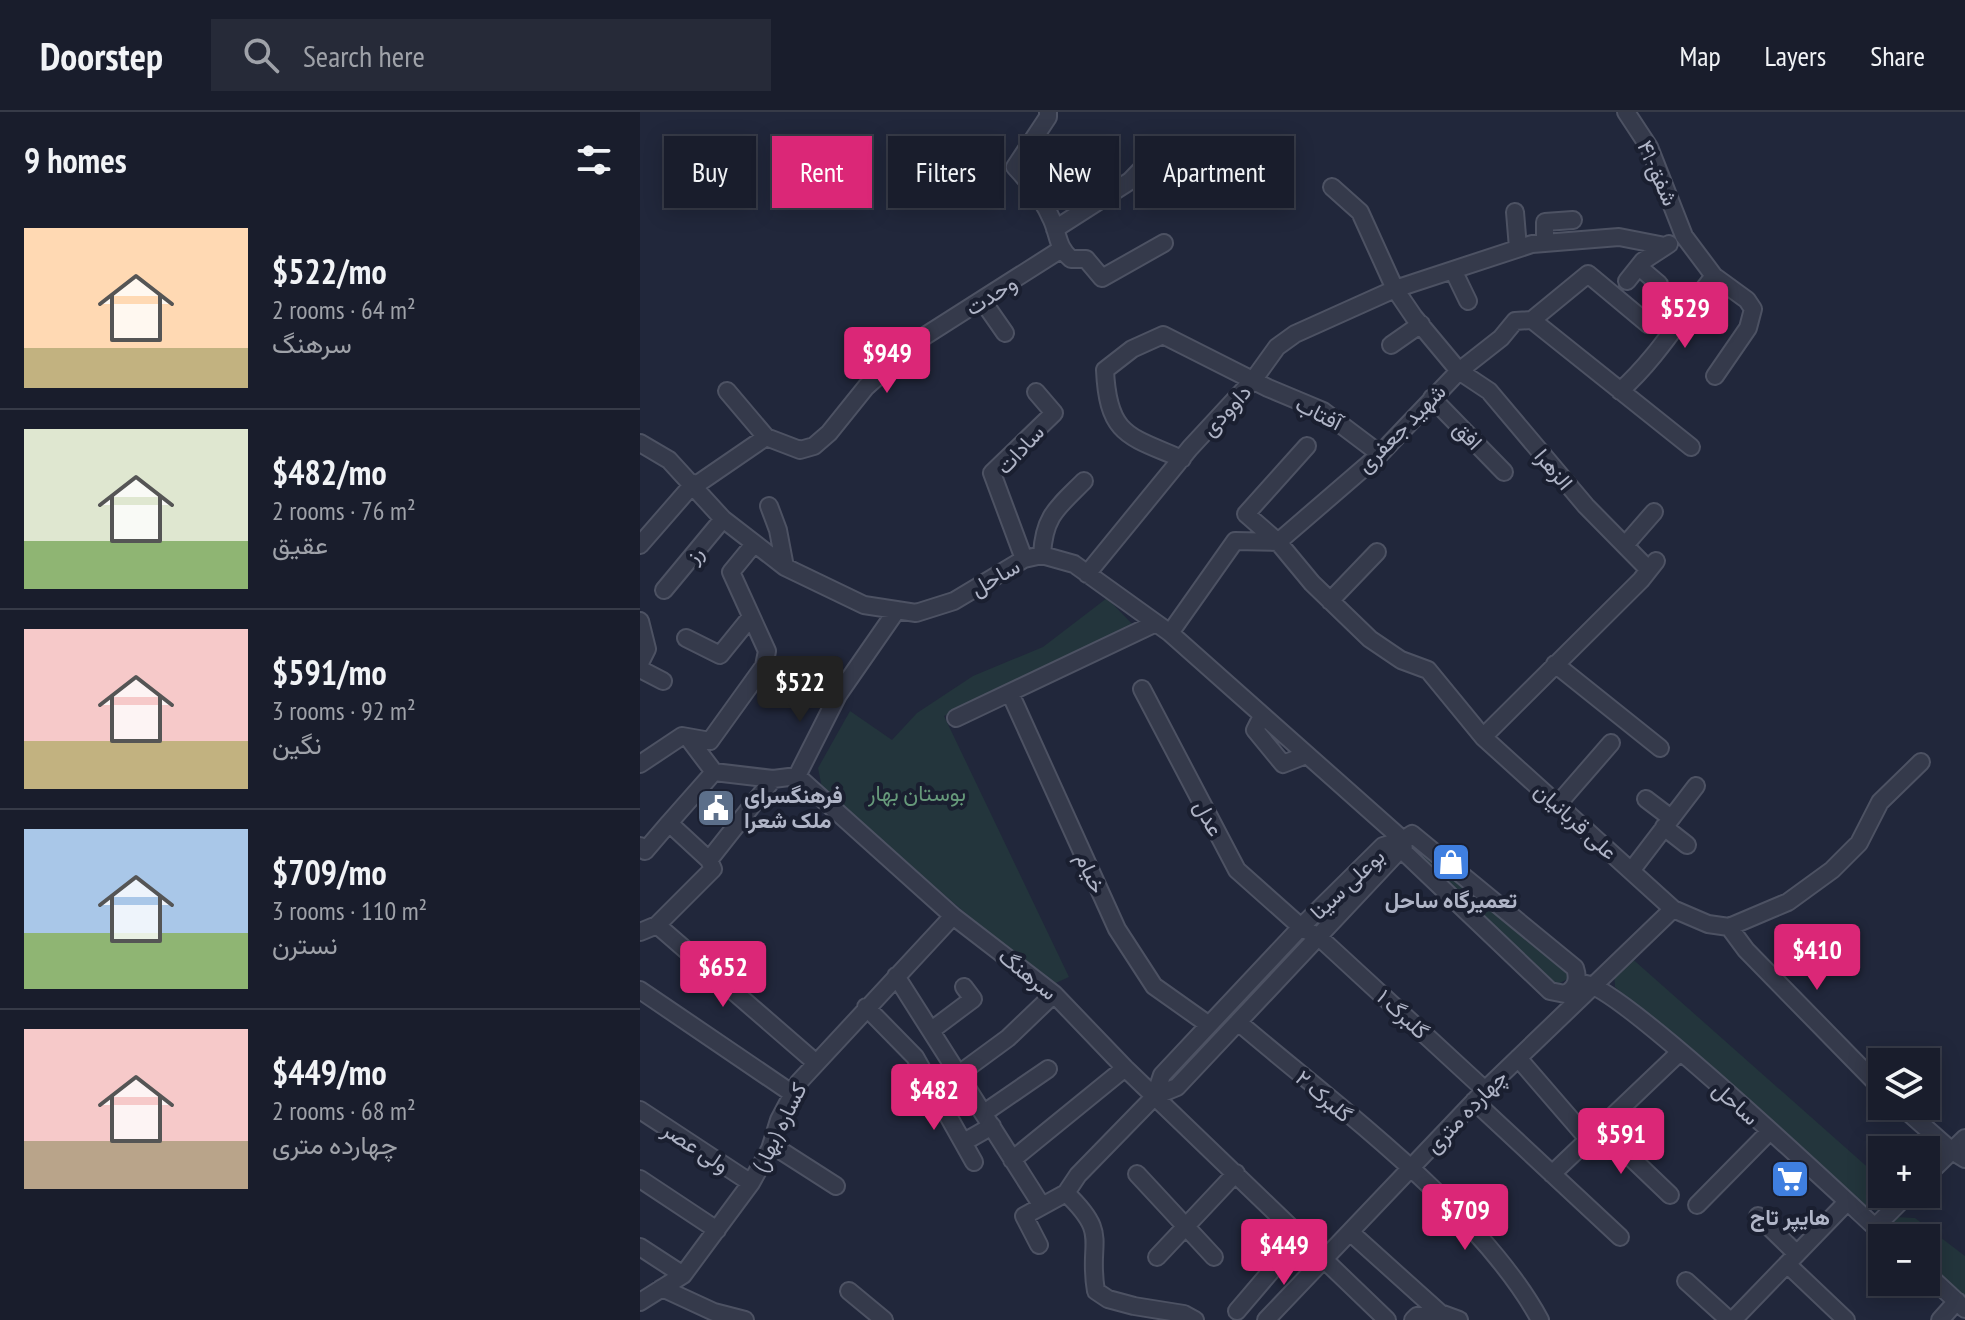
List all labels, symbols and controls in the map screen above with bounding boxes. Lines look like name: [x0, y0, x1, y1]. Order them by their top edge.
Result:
search box: [211, 19, 771, 91]
text: Doorstep: [40, 31, 163, 80]
icon: search: [239, 33, 283, 77]
text: Search here: [303, 36, 425, 75]
text: Map: [1679, 37, 1721, 74]
text: Layers: [1765, 37, 1826, 74]
text: Share: [1870, 37, 1925, 74]
chip: Buy: [664, 136, 756, 208]
chip: Rent: [772, 136, 872, 208]
chip: Filters: [888, 136, 1004, 208]
chip: New: [1020, 136, 1119, 208]
chip: Apartment: [1135, 136, 1294, 208]
street label: شفق-۴۱: [1631, 136, 1685, 210]
text: 9 homes: [24, 138, 127, 182]
icon: filters: [572, 138, 616, 182]
text: $522/mo: [272, 249, 387, 293]
icon: home: [88, 260, 184, 356]
street label: وحدت: [960, 268, 1022, 322]
pin: $529: [1638, 282, 1732, 350]
text: $529: [1660, 291, 1710, 324]
text: 2 rooms · 64 m²: [272, 293, 416, 326]
text: سرهنگ: [272, 327, 352, 360]
pin: $949: [840, 327, 934, 395]
text: $949: [862, 336, 912, 369]
street label: شهید جعفری: [1350, 377, 1452, 479]
street label: داوودی: [1195, 378, 1257, 442]
street label: آفتاب: [1291, 389, 1349, 437]
street label: افق: [1447, 414, 1489, 456]
street label: سادات: [990, 418, 1050, 480]
street label: الزهرا: [1529, 443, 1579, 495]
text: $482/mo: [272, 450, 387, 494]
icon: home: [88, 461, 184, 557]
text: 2 rooms · 76 m²: [272, 494, 416, 527]
text: عقیق: [272, 528, 328, 561]
street label: رز: [678, 539, 709, 569]
street label: ساحل: [965, 552, 1025, 602]
text: $591/mo: [272, 650, 387, 694]
pin: $522: [753, 656, 847, 724]
icon: home: [88, 661, 184, 757]
text: $522: [775, 665, 825, 698]
text: 3 rooms · 92 m²: [272, 694, 416, 727]
text: نگین: [272, 728, 322, 761]
street label: علی قربانیان: [1529, 776, 1623, 866]
park label: بوستان بهار: [867, 779, 966, 807]
place label: فرهنگسرای ملک شعرا: [744, 781, 843, 834]
public building icon: فرهنگسرای ملک شعرا: [695, 787, 737, 829]
street label: عدل: [1188, 795, 1230, 841]
shop icon: تعمیرگاه ساحل: [1430, 841, 1472, 883]
street label: بوعلی سینا: [1304, 842, 1390, 926]
street label: خیام: [1069, 848, 1112, 898]
text: $709/mo: [272, 850, 387, 894]
icon: home: [88, 861, 184, 957]
place label: تعمیرگاه ساحل: [1385, 886, 1517, 914]
text: 3 rooms · 110 m²: [272, 894, 427, 927]
pin: $410: [1770, 924, 1864, 992]
text: نسترن: [272, 928, 338, 961]
text: $410: [1792, 933, 1842, 966]
pin: $652: [676, 941, 770, 1009]
street label: سرهنگ: [993, 942, 1063, 1006]
text: $652: [698, 950, 748, 983]
street label: گلبرگ ۱: [1371, 983, 1435, 1045]
map controls: [1868, 1048, 1940, 1296]
button: layers: [1868, 1048, 1940, 1120]
text: $449/mo: [272, 1050, 387, 1094]
icon: home: [88, 1061, 184, 1157]
street label: چهارده متری: [1419, 1063, 1514, 1160]
pin: $482: [887, 1064, 981, 1132]
street label: گلبرک ۲: [1290, 1064, 1358, 1128]
text: $482: [909, 1073, 959, 1106]
street label: ساحل: [1707, 1075, 1765, 1131]
street label: کساره (بهار): [745, 1078, 813, 1176]
text: 2 rooms · 68 m²: [272, 1094, 416, 1127]
pin: $591: [1574, 1108, 1668, 1176]
street label: ولی عصر: [657, 1115, 735, 1179]
text: $591: [1596, 1117, 1646, 1150]
text: چهارده متری: [272, 1128, 398, 1161]
button: +: [1868, 1136, 1940, 1208]
supermarket icon: هایپر تاج: [1769, 1158, 1811, 1200]
pin: $709: [1418, 1184, 1512, 1252]
text: $709: [1440, 1193, 1490, 1226]
place label: هایپر تاج: [1750, 1203, 1830, 1233]
pin: $449: [1237, 1219, 1331, 1287]
button: −: [1868, 1224, 1940, 1296]
text: $449: [1259, 1228, 1309, 1261]

